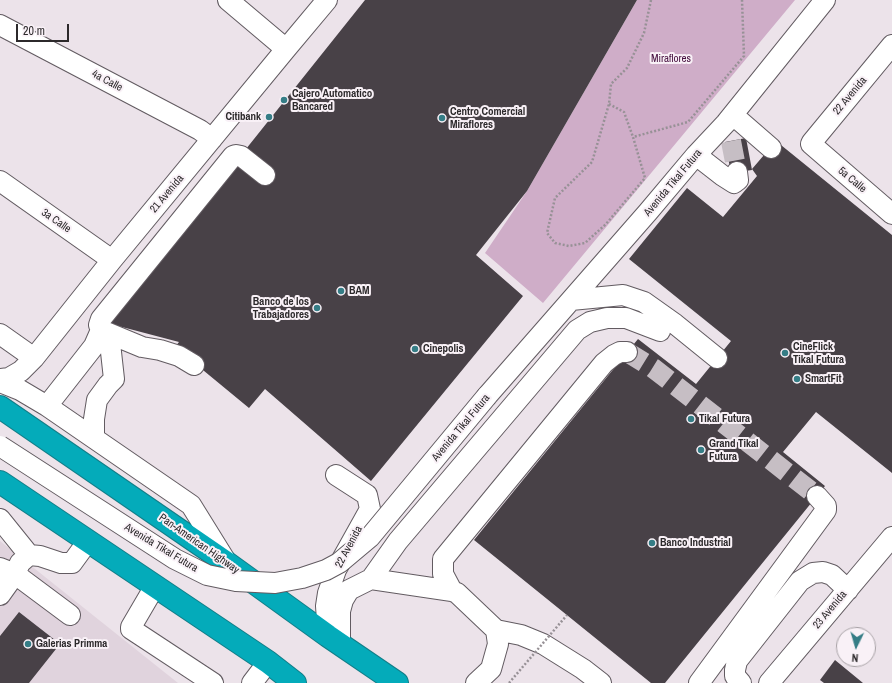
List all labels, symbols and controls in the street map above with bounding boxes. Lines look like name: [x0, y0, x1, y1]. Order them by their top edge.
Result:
scale bar: [18, 16, 71, 42]
text: 20 m: [23, 23, 45, 39]
park label: Miraflores: [651, 52, 691, 66]
street label: 4a Calle: [89, 67, 125, 95]
street label: 22 Avenida: [830, 74, 870, 118]
place label: Cajero Automatico Bancared: [292, 87, 372, 113]
marker: Cajero Automatico Bancared: [279, 95, 289, 105]
place label: Centro Comercial Miraflores: [450, 105, 525, 131]
place label: Citibank: [225, 110, 261, 124]
marker: Citibank: [264, 112, 274, 122]
marker: Centro Comercial Miraflores: [437, 113, 447, 123]
street label: Avenida Tikal Futura: [641, 147, 705, 219]
street label: 5a Calle: [835, 164, 869, 196]
street label: 21 Avenida: [147, 172, 187, 216]
street label: 3a Calle: [39, 206, 73, 236]
place label: BAM: [349, 284, 370, 298]
marker: BAM: [336, 286, 346, 296]
place label: Banco de los Trabajadores: [253, 295, 309, 321]
marker: Banco de los Trabajadores: [312, 303, 322, 313]
place label: CineFlick Tikal Futura: [793, 340, 844, 366]
place label: Cinepolis: [423, 342, 464, 356]
marker: Cinepolis: [410, 344, 420, 354]
marker: CineFlick Tikal Futura: [780, 348, 790, 358]
place label: SmartFit: [805, 372, 842, 386]
marker: SmartFit: [792, 374, 802, 384]
street label: Avenida Tikal Futura: [429, 392, 493, 464]
place label: Tikal Futura: [699, 412, 750, 426]
marker: Tikal Futura: [686, 414, 696, 424]
place label: Grand Tikal Futura: [709, 437, 758, 463]
marker: Grand Tikal Futura: [696, 445, 706, 455]
street label: Pan-American Highway: [156, 511, 242, 577]
street label: Avenida Tikal Futura: [122, 521, 200, 575]
street label: 22 Avenida: [332, 524, 366, 570]
place label: Banco Industrial: [660, 536, 731, 550]
marker: Banco Industrial: [647, 538, 657, 548]
street label: 23 Avenida: [810, 588, 850, 632]
north arrow: [836, 627, 876, 667]
place label: Galerias Primma: [36, 637, 107, 651]
marker: Galerias Primma: [23, 639, 33, 649]
text: N: [851, 651, 859, 665]

